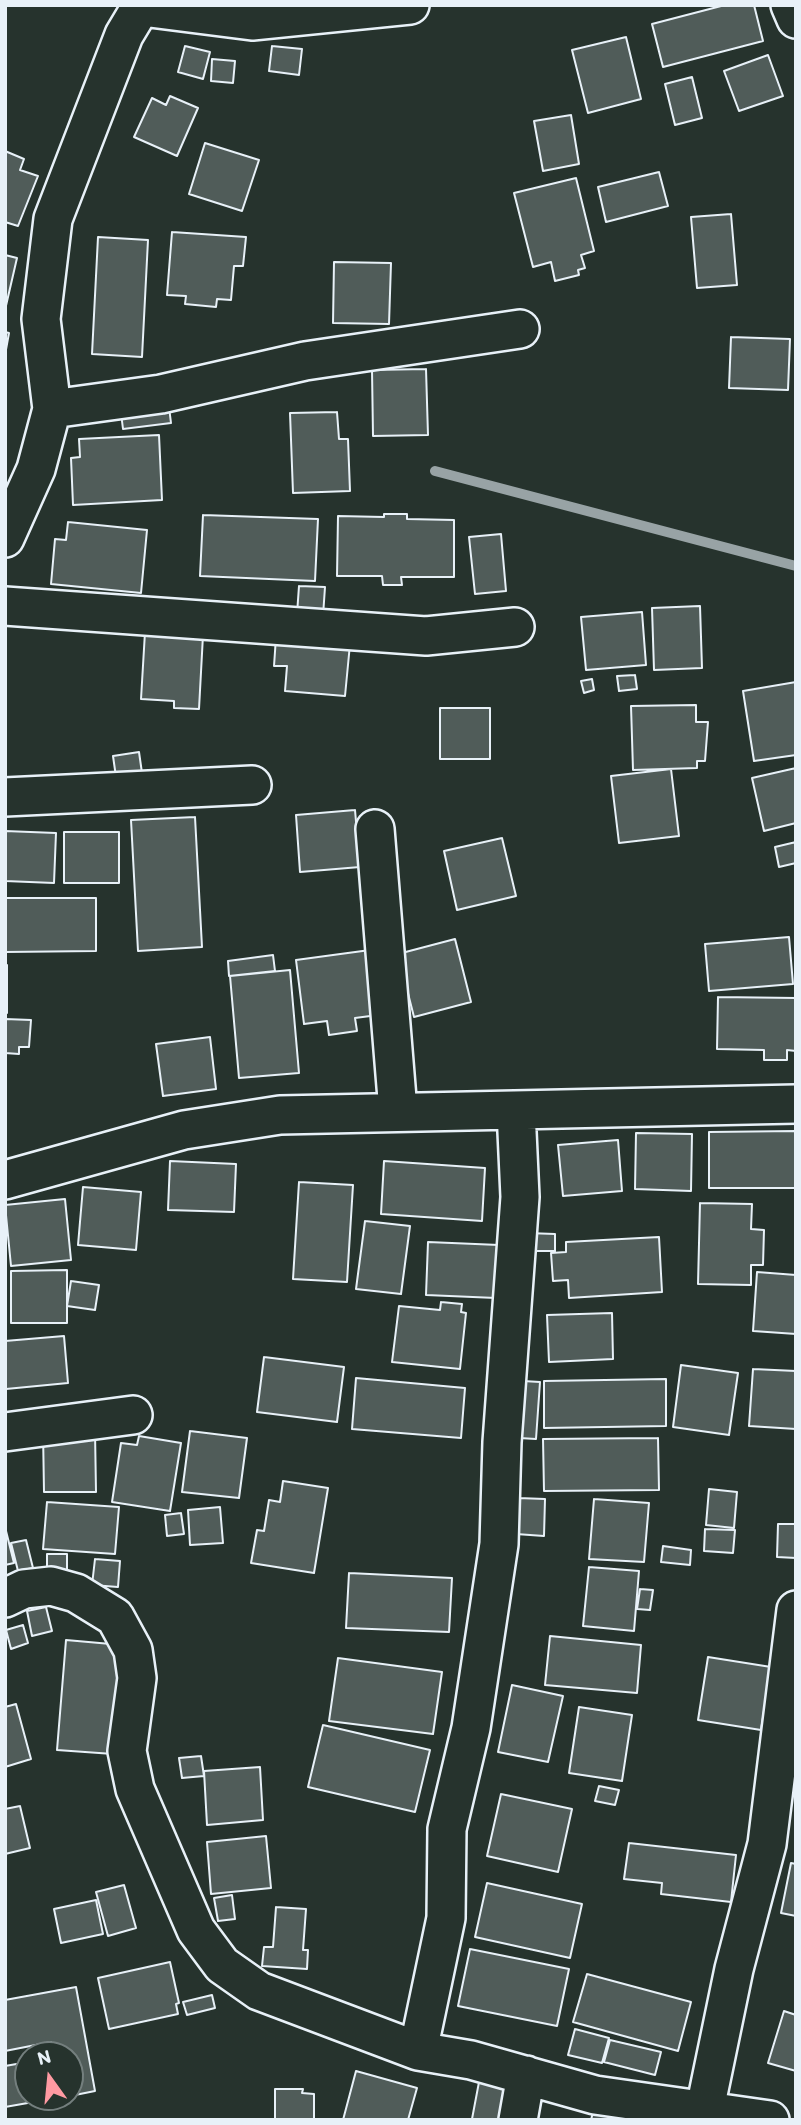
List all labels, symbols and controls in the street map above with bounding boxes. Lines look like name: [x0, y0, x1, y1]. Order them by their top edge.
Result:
north arrow: [14, 2041, 84, 2111]
text: N: [35, 2044, 53, 2070]

